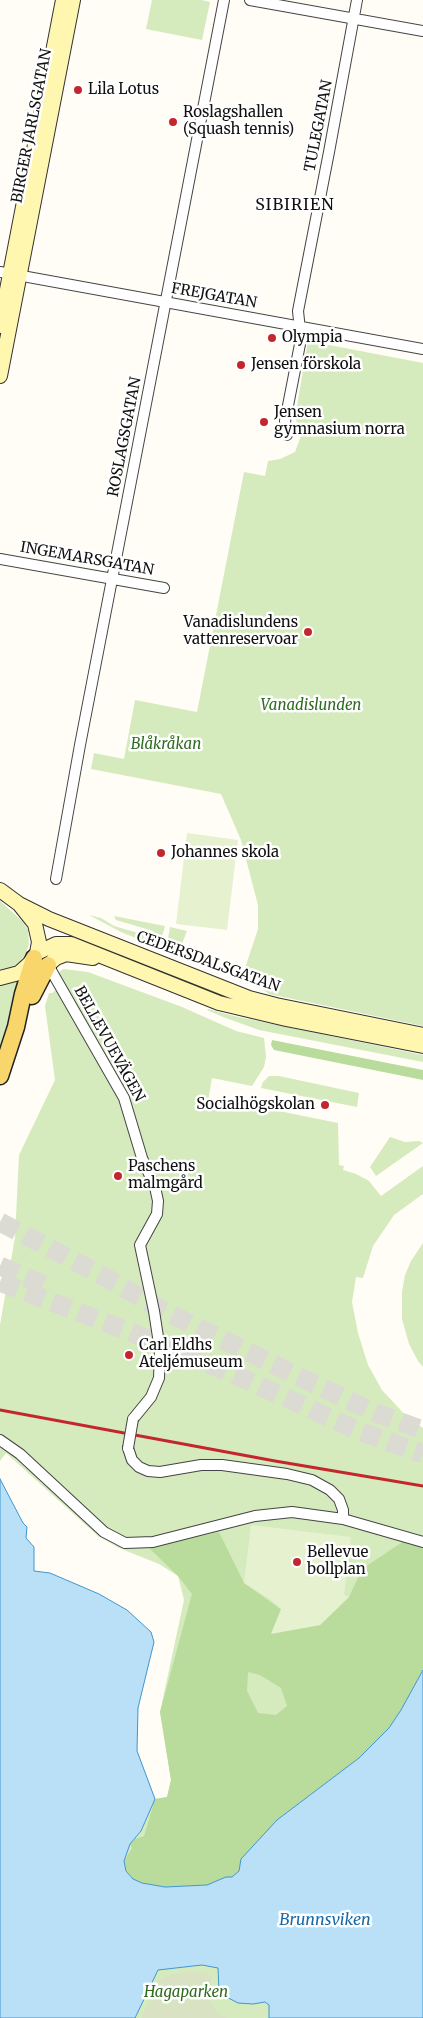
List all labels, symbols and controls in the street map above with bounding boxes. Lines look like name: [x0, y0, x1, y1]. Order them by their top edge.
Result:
street label: BIRGER JARLSGATAN: [8, 47, 56, 205]
street label: TULEGATAN: [301, 79, 337, 173]
place label: Lila Lotus: [88, 81, 159, 99]
marker: Lila Lotus: [72, 84, 84, 96]
place label: Roslagshallen (Squash tennis): [183, 104, 294, 139]
marker: Roslagshallen (Squash tennis): [167, 116, 179, 128]
district label: SIBIRIEN: [254, 195, 336, 215]
street label: FREJGATAN: [170, 280, 258, 312]
place label: Olympia: [282, 329, 343, 347]
marker: Olympia: [266, 332, 278, 344]
place label: Jensen förskola: [251, 356, 361, 374]
marker: Jensen förskola: [235, 359, 247, 371]
street label: ROSLAGSGATAN: [105, 376, 145, 498]
place label: Jensen gymnasium norra: [274, 404, 405, 439]
marker: Jensen gymnasium norra: [258, 416, 270, 428]
street label: INGEMARSGATAN: [19, 538, 155, 580]
place label: Vanadislundens vattenreservoar: [183, 614, 298, 649]
marker: Vanadislundens vattenreservoar: [302, 626, 314, 638]
park label: Vanadislunden: [261, 697, 361, 715]
park label: Blåkråkan: [131, 736, 201, 754]
place label: Johannes skola: [171, 844, 279, 862]
marker: Johannes skola: [155, 847, 167, 859]
street label: CEDERSDALSGATAN: [134, 928, 282, 996]
street label: BELLEVUEVÄGEN: [70, 983, 148, 1105]
place label: Socialhögskolan: [196, 1096, 315, 1114]
marker: Socialhögskolan: [319, 1099, 331, 1111]
place label: Paschens malmgård: [128, 1158, 203, 1193]
marker: Paschens malmgård: [112, 1170, 124, 1182]
place label: Carl Eldhs Ateljémuseum: [139, 1337, 243, 1372]
marker: Carl Eldhs Ateljémuseum: [123, 1349, 135, 1361]
place label: Bellevue bollplan: [307, 1544, 368, 1579]
marker: Bellevue bollplan: [291, 1556, 303, 1568]
water label: Brunnsviken: [279, 1910, 371, 1930]
park label: Hagaparken: [144, 1984, 228, 2002]

